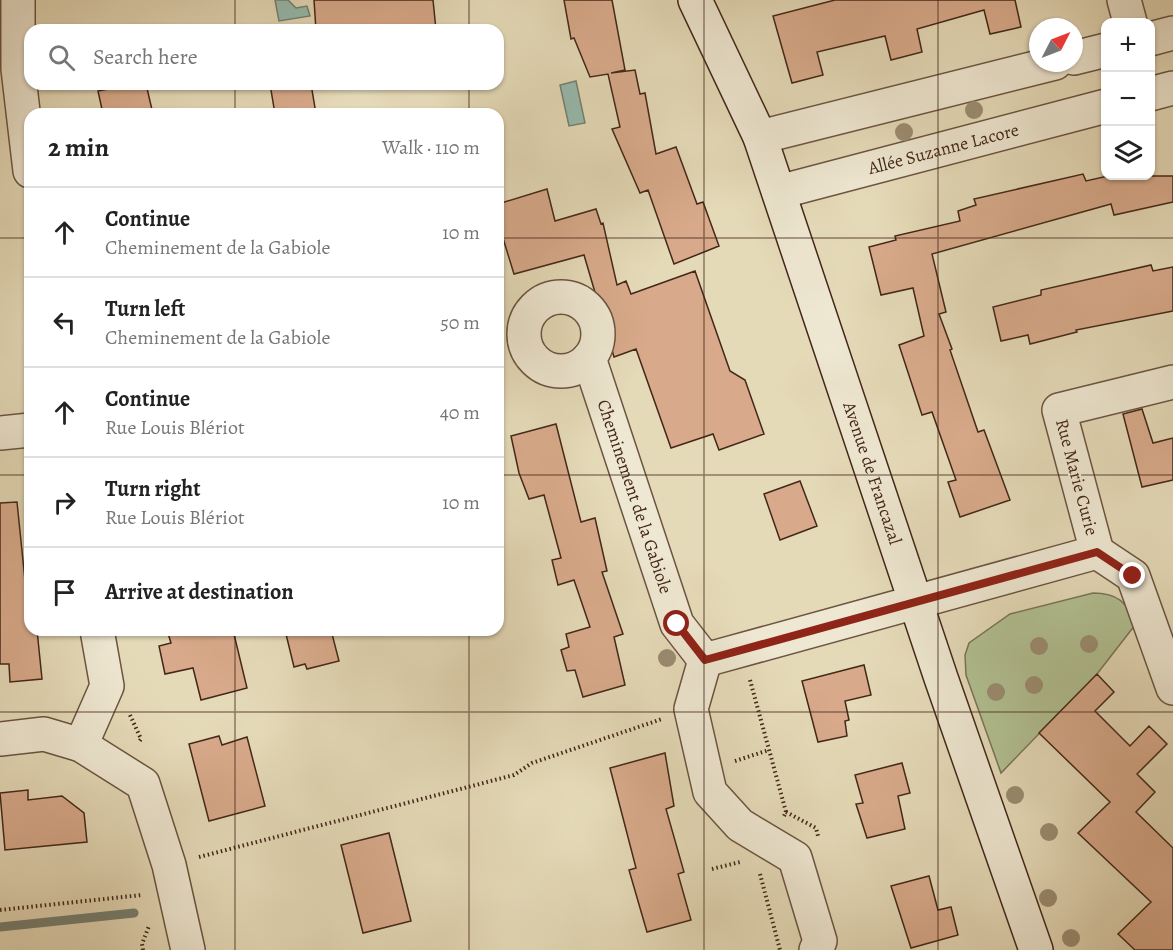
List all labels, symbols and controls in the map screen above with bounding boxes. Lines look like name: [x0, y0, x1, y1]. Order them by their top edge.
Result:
north arrow: [1029, 18, 1083, 72]
map controls: [1101, 18, 1155, 180]
button: +: [1101, 18, 1155, 72]
search box: [24, 24, 504, 90]
icon: search: [45, 41, 78, 74]
text: Search here: [93, 42, 198, 72]
button: −: [1101, 72, 1155, 126]
street label: Allée Suzanne Lacore: [865, 117, 1021, 180]
button: layers: [1101, 126, 1155, 180]
text: 2 min: [48, 130, 109, 165]
text: Walk · 110 m: [382, 134, 480, 161]
text: Continue: [105, 204, 190, 234]
icon: ahead: [48, 216, 81, 249]
text: 10 m: [442, 219, 480, 246]
text: Cheminement de la Gabiole: [105, 234, 330, 261]
text: Turn left: [105, 294, 185, 324]
icon: left: [48, 306, 81, 339]
text: 50 m: [440, 309, 480, 336]
text: Cheminement de la Gabiole: [105, 324, 330, 351]
text: Continue: [105, 384, 190, 414]
icon: ahead: [48, 396, 81, 429]
street label: Cheminement de la Gabiole: [592, 396, 678, 597]
street label: Avenue de Francazal: [837, 397, 908, 548]
text: 40 m: [440, 399, 480, 426]
text: Rue Louis Blériot: [105, 414, 245, 441]
street label: Rue Marie Curie: [1050, 416, 1104, 538]
text: Turn right: [105, 474, 201, 504]
icon: right: [48, 486, 81, 519]
text: 10 m: [442, 489, 480, 516]
text: Rue Louis Blériot: [105, 504, 245, 531]
route end: [1119, 562, 1145, 588]
icon: arrive: [48, 576, 81, 609]
text: Arrive at destination: [105, 577, 294, 607]
route start: [663, 610, 689, 636]

